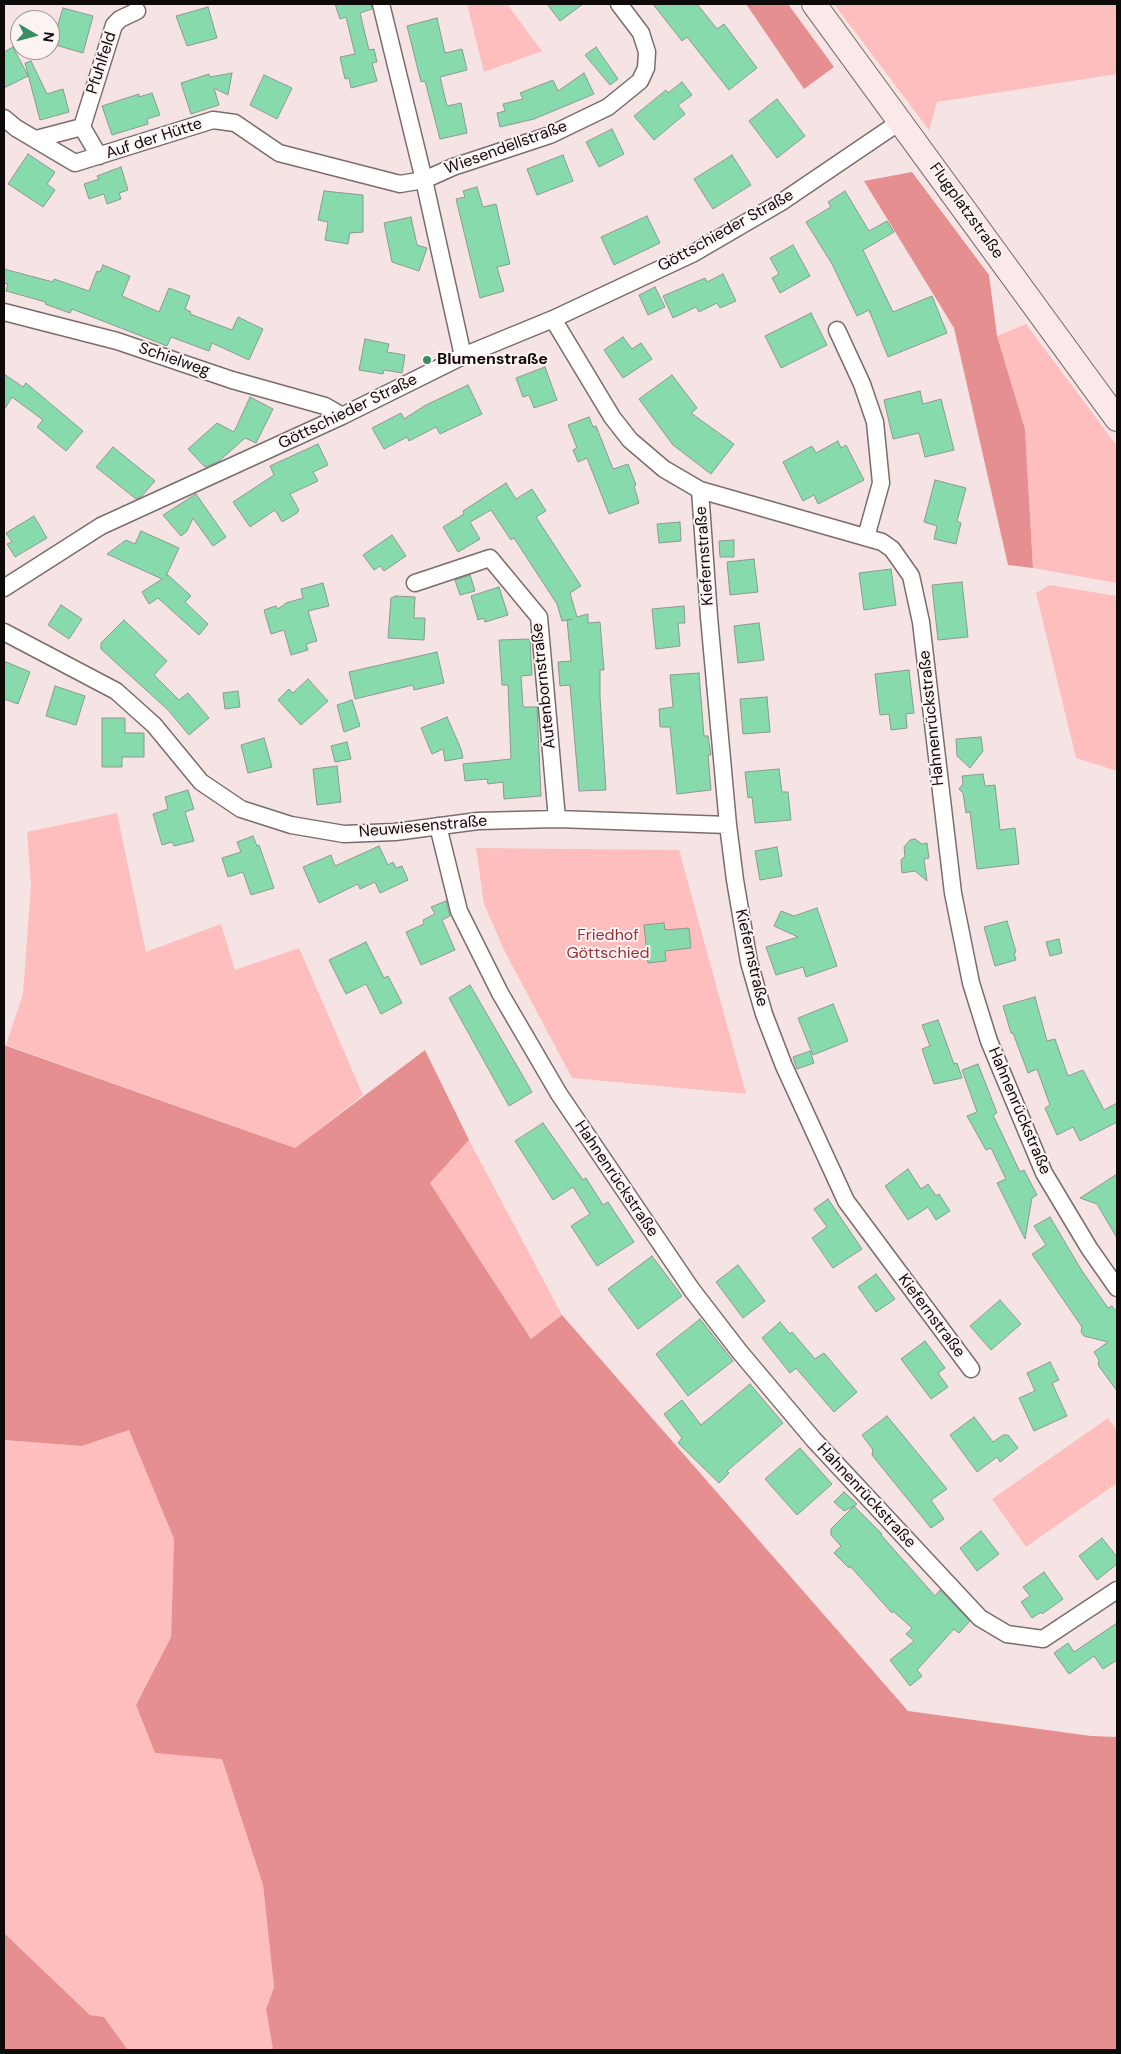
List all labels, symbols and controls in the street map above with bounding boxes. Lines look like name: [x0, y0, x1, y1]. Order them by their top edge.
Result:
north arrow: [10, 10, 60, 60]
street label: Pfuhlfeld: [83, 29, 121, 97]
text: N: [39, 31, 58, 43]
street label: Auf der Hütte: [103, 114, 205, 164]
street label: Wiesendellstraße: [442, 117, 570, 179]
street label: Flugplatzstraße: [925, 159, 1007, 263]
street label: Göttschieder Straße: [655, 186, 797, 276]
street label: Schielweg: [136, 339, 212, 381]
place label: Blumenstraße: [437, 350, 548, 370]
marker: Blumenstraße: [421, 354, 433, 366]
street label: Göttschieder Straße: [275, 370, 421, 454]
street label: Kiefernstraße: [692, 506, 718, 606]
street label: Autenbornstraße: [528, 622, 560, 750]
street label: Hahnenrückstraße: [915, 649, 949, 787]
street label: Neuwiesenstraße: [358, 812, 488, 842]
street label: Kiefernstraße: [730, 907, 772, 1009]
park label: Friedhof Göttschied: [566, 926, 650, 964]
street label: Hahnenrückstraße: [984, 1045, 1054, 1177]
street label: Hahnenrückstraße: [570, 1117, 662, 1241]
street label: Kiefernstraße: [893, 1270, 969, 1362]
street label: Hahnenrückstraße: [813, 1440, 919, 1552]

